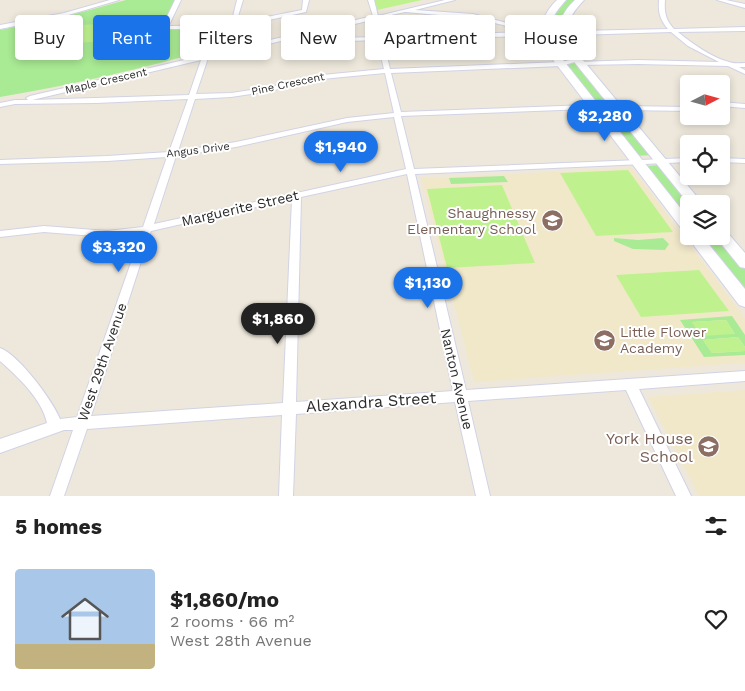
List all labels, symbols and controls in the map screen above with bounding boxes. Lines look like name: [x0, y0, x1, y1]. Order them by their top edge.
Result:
chip: Buy: [15, 15, 83, 60]
chip: Rent: [93, 15, 170, 60]
chip: Filters: [180, 15, 271, 60]
chip: New: [281, 15, 355, 60]
chip: Apartment: [365, 15, 495, 60]
chip: House: [505, 15, 596, 60]
street label: Maple Crescent: [64, 65, 149, 97]
street label: Pine Crescent: [250, 70, 326, 98]
north arrow: [680, 75, 730, 125]
map controls: [680, 75, 730, 245]
pin: $2,280: [564, 100, 646, 142]
text: $2,280: [578, 106, 632, 125]
pin: $1,940: [300, 130, 382, 173]
button: locate: [680, 135, 730, 185]
text: $1,940: [315, 137, 367, 156]
street label: Angus Drive: [166, 140, 230, 160]
street label: Marguerite Street: [180, 187, 300, 229]
button: layers: [680, 195, 730, 245]
place label: Shaughnessy Elementary School: [407, 205, 537, 237]
school or university icon: Shaughnessy Elementary School: [540, 209, 564, 233]
pin: $3,320: [78, 230, 160, 273]
text: $3,320: [92, 237, 146, 256]
pin: $1,130: [387, 266, 469, 309]
text: $1,130: [405, 273, 451, 292]
street label: West 29th Avenue: [74, 301, 130, 423]
pin: $1,860: [237, 302, 319, 345]
text: $1,860: [252, 309, 304, 328]
place label: Little Flower Academy: [620, 324, 707, 356]
street label: Nanton Avenue: [438, 327, 476, 431]
school or university icon: Little Flower Academy: [592, 328, 616, 352]
street label: Alexandra Street: [305, 388, 437, 416]
place label: York House School: [606, 429, 693, 466]
school or university icon: York House School: [697, 435, 721, 459]
icon: filters: [702, 512, 730, 540]
text: 5 homes: [15, 514, 102, 539]
text: $1,860/mo: [170, 587, 279, 612]
icon: home: [55, 589, 115, 649]
icon: heart: [702, 605, 730, 633]
text: 2 rooms · 66 m²: [170, 612, 294, 631]
text: West 28th Avenue: [170, 631, 312, 650]

